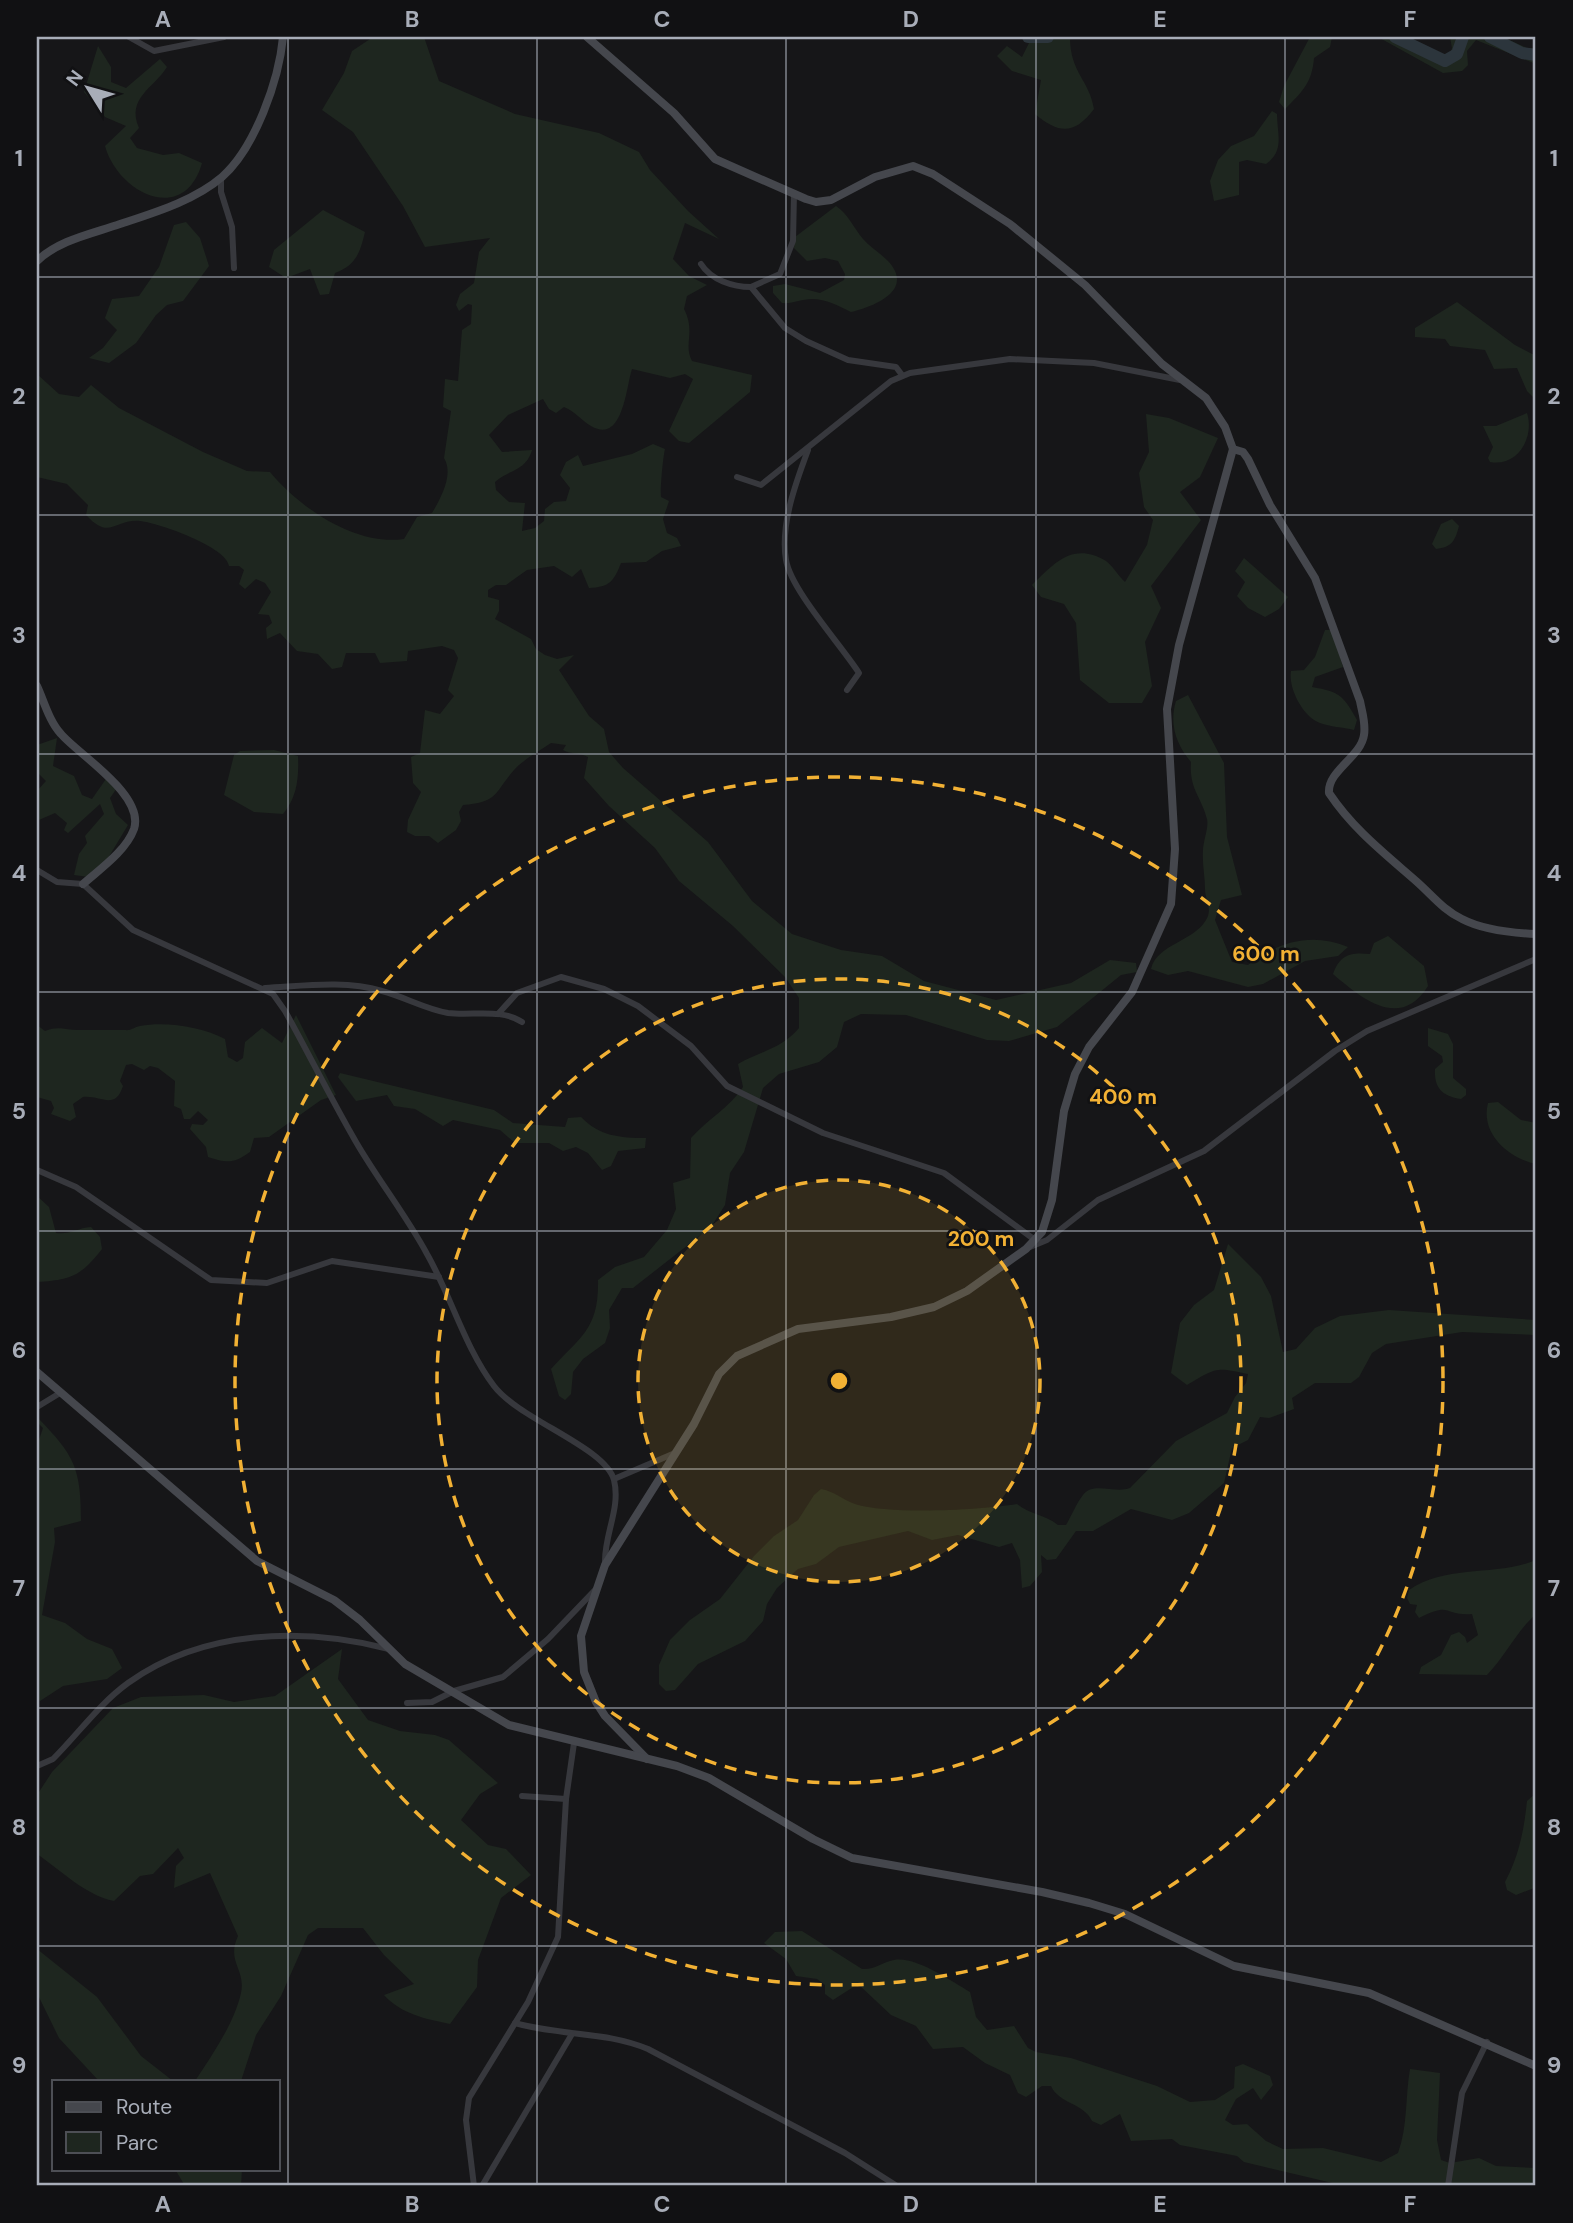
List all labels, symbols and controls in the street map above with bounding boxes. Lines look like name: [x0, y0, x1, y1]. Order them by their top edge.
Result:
text: A: [155, 4, 171, 34]
text: B: [405, 4, 419, 34]
text: C: [654, 4, 670, 34]
text: D: [903, 4, 919, 34]
text: E: [1153, 4, 1167, 34]
text: F: [1404, 4, 1417, 34]
north arrow: [52, 52, 122, 122]
text: N: [61, 65, 89, 91]
text: 1: [15, 143, 23, 173]
text: 1: [1550, 143, 1558, 173]
text: 2: [12, 381, 26, 411]
text: 2: [1547, 381, 1561, 411]
text: 3: [12, 620, 26, 650]
text: 3: [1547, 620, 1561, 650]
text: 4: [12, 858, 27, 888]
text: 4: [1547, 858, 1562, 888]
text: 600 m: [1232, 940, 1300, 968]
text: 400 m: [1089, 1083, 1157, 1111]
text: 5: [12, 1096, 26, 1126]
text: 5: [1547, 1096, 1561, 1126]
text: 200 m: [948, 1225, 1014, 1253]
text: 6: [12, 1335, 26, 1365]
text: 6: [1547, 1335, 1561, 1365]
centre of rings: [827, 1369, 851, 1393]
text: 7: [13, 1573, 25, 1603]
text: 7: [1548, 1573, 1560, 1603]
text: 8: [12, 1812, 26, 1842]
text: 8: [1547, 1812, 1561, 1842]
text: 9: [12, 2050, 26, 2080]
text: 9: [1547, 2050, 1561, 2080]
legend: [52, 2080, 280, 2170]
text: Route: [116, 2093, 172, 2121]
text: Parc: [116, 2129, 159, 2157]
text: A: [155, 2189, 171, 2219]
text: B: [405, 2189, 419, 2219]
text: C: [654, 2189, 670, 2219]
text: D: [903, 2189, 919, 2219]
text: E: [1153, 2189, 1167, 2219]
text: F: [1404, 2189, 1417, 2219]

